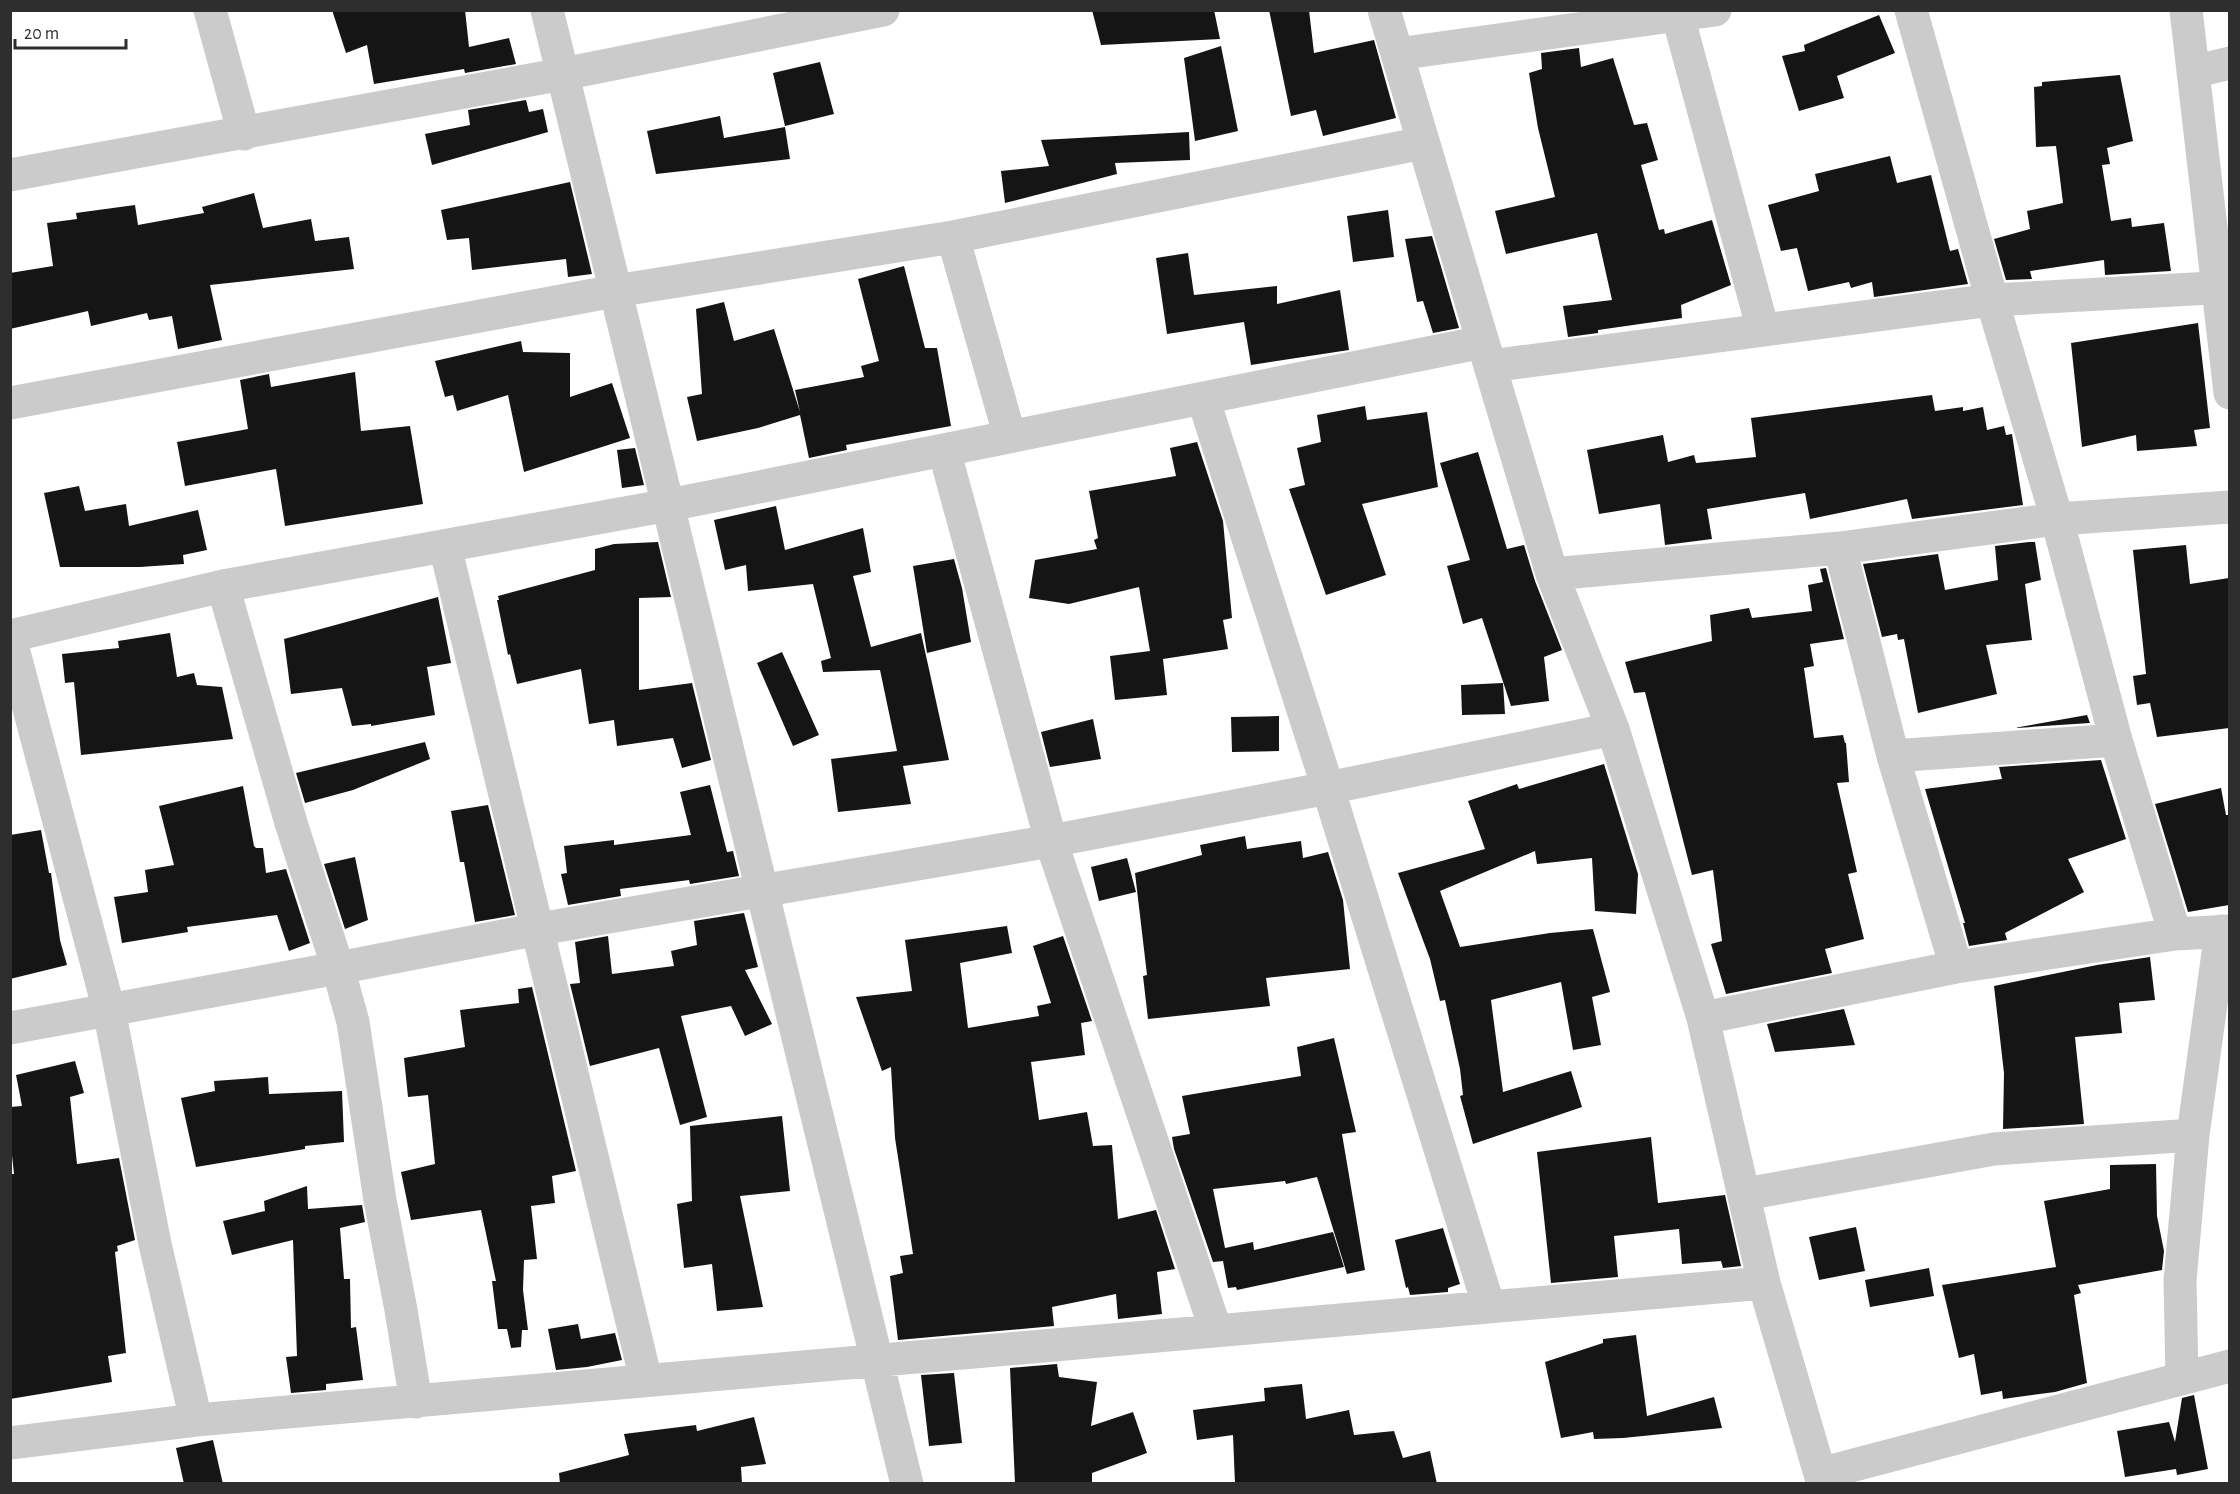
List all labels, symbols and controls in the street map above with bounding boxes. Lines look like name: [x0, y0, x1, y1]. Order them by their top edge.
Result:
scale bar: [15, 12, 126, 50]
text: 20 m: [24, 25, 59, 43]

